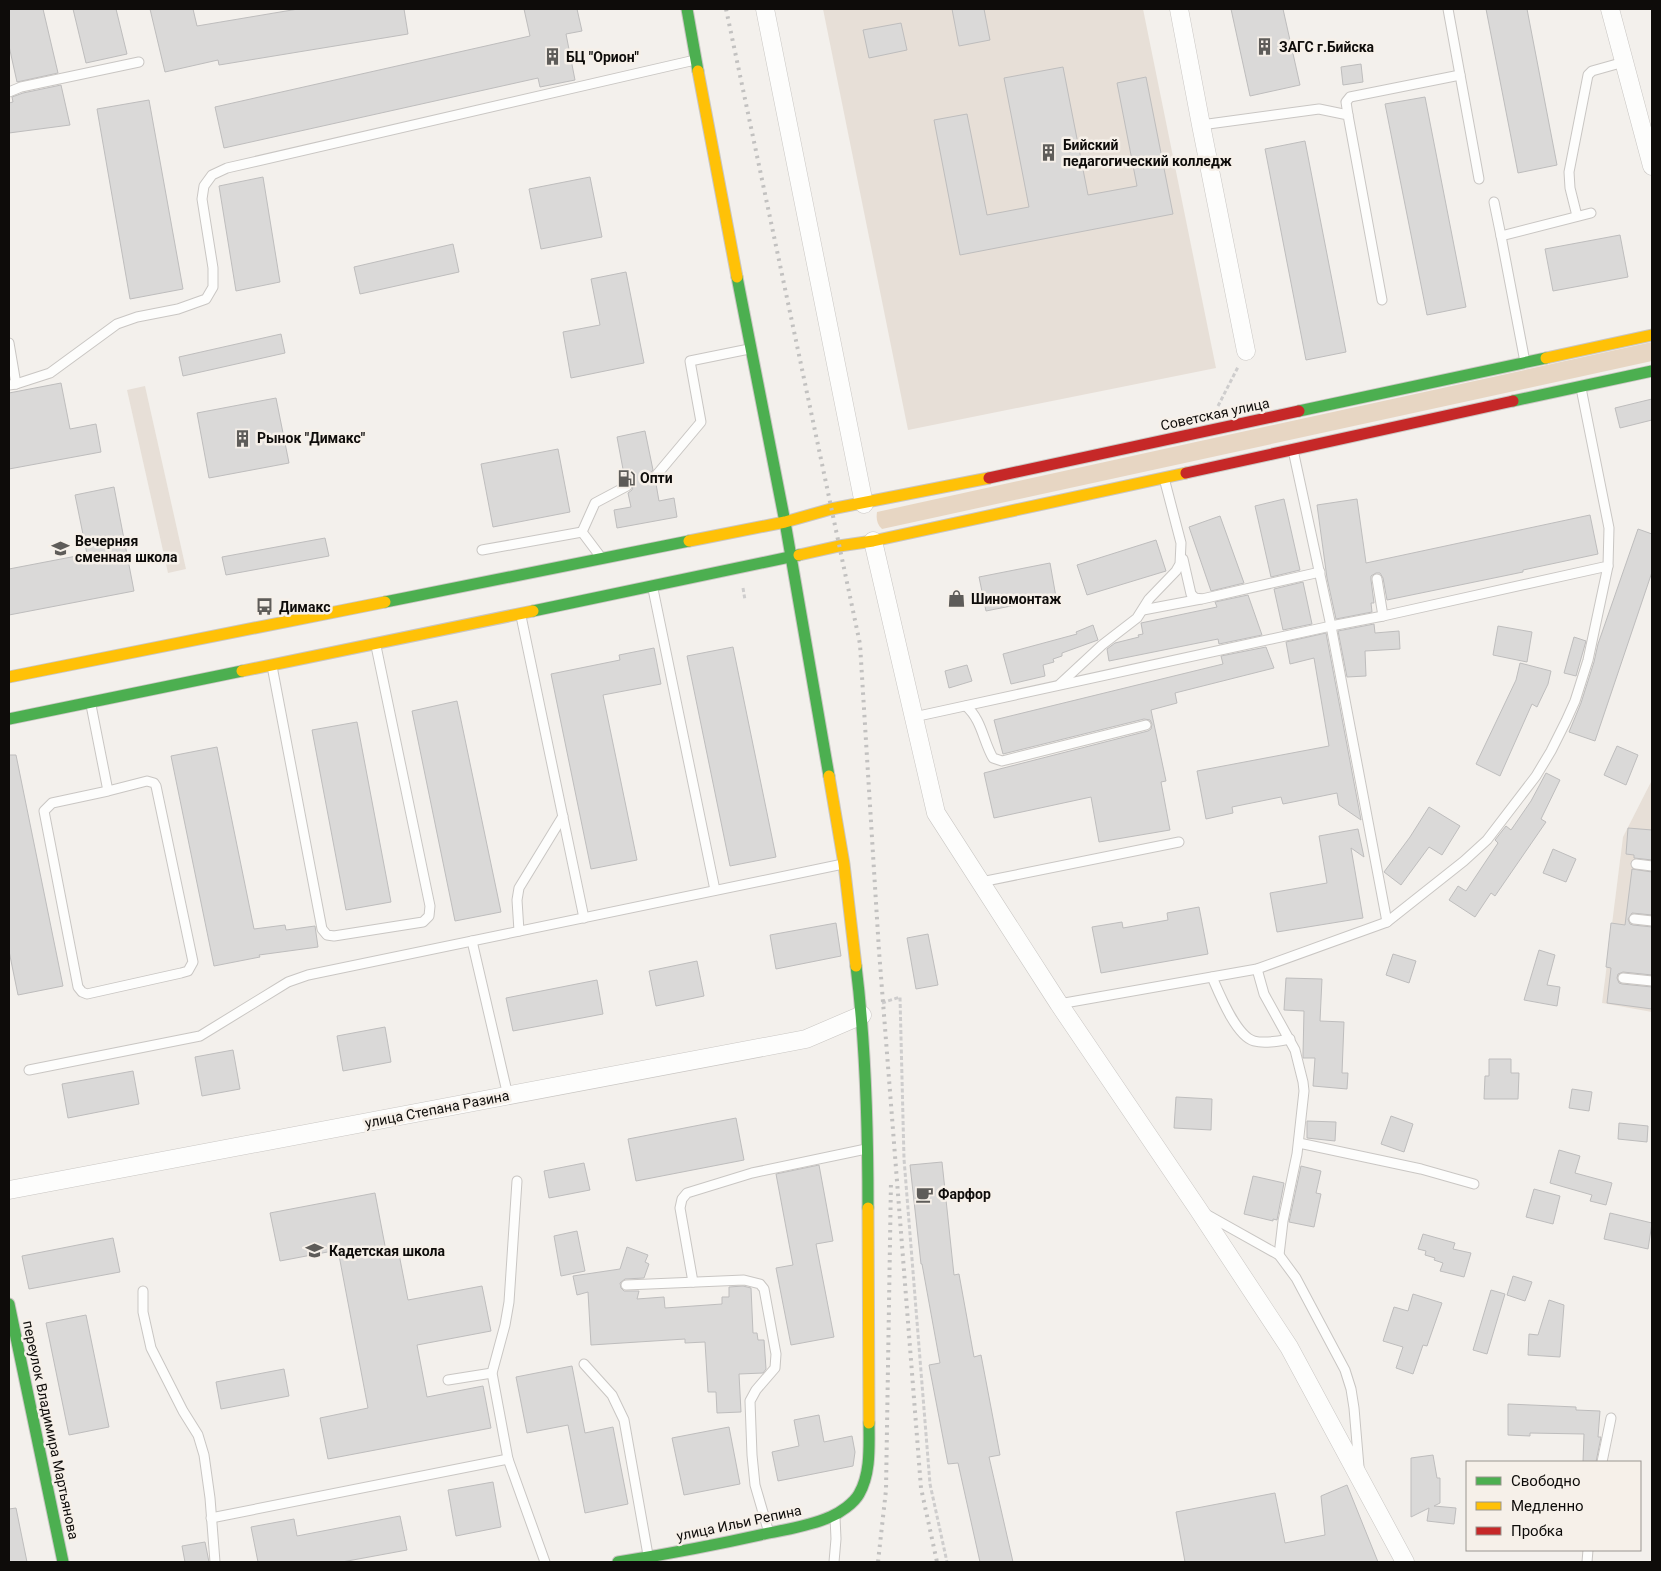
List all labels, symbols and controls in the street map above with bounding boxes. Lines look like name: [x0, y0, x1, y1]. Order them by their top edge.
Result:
building icon: ЗАГС г.Бийска: [1255, 37, 1275, 57]
place label: ЗАГС г.Бийска: [1279, 39, 1375, 55]
building icon: БЦ "Орион": [542, 47, 562, 67]
place label: БЦ "Орион": [566, 49, 640, 65]
place label: Бийский педагогический колледж: [1063, 137, 1232, 169]
building icon: Бийский педагогический колледж: [1039, 143, 1059, 163]
street label: Советская улица: [1159, 395, 1271, 433]
building icon: Рынок "Димакс": [233, 428, 253, 448]
place label: Рынок "Димакс": [257, 430, 366, 446]
fuel station icon: Опти: [616, 468, 636, 488]
place label: Опти: [640, 470, 673, 486]
place label: Вечерняя сменная школа: [75, 533, 178, 565]
school or university icon: Вечерняя сменная школа: [51, 539, 71, 559]
shop icon: Шиномонтаж: [947, 589, 967, 609]
place label: Шиномонтаж: [971, 591, 1061, 607]
bus stop icon: Димакс: [255, 597, 275, 617]
place label: Димакс: [279, 599, 331, 615]
street label: улица Степана Разина: [363, 1087, 511, 1131]
cafe icon: Фарфор: [914, 1184, 934, 1204]
place label: Фарфор: [938, 1186, 991, 1202]
school or university icon: Кадетская школа: [305, 1241, 325, 1261]
place label: Кадетская школа: [329, 1243, 445, 1259]
street label: переулок Владимира Мартьянова: [20, 1319, 82, 1541]
legend: [1466, 1461, 1641, 1551]
text: Свободно: [1511, 1472, 1580, 1490]
text: Медленно: [1511, 1497, 1584, 1515]
street label: улица Ильи Репина: [675, 1502, 803, 1544]
text: Пробка: [1511, 1522, 1563, 1540]

